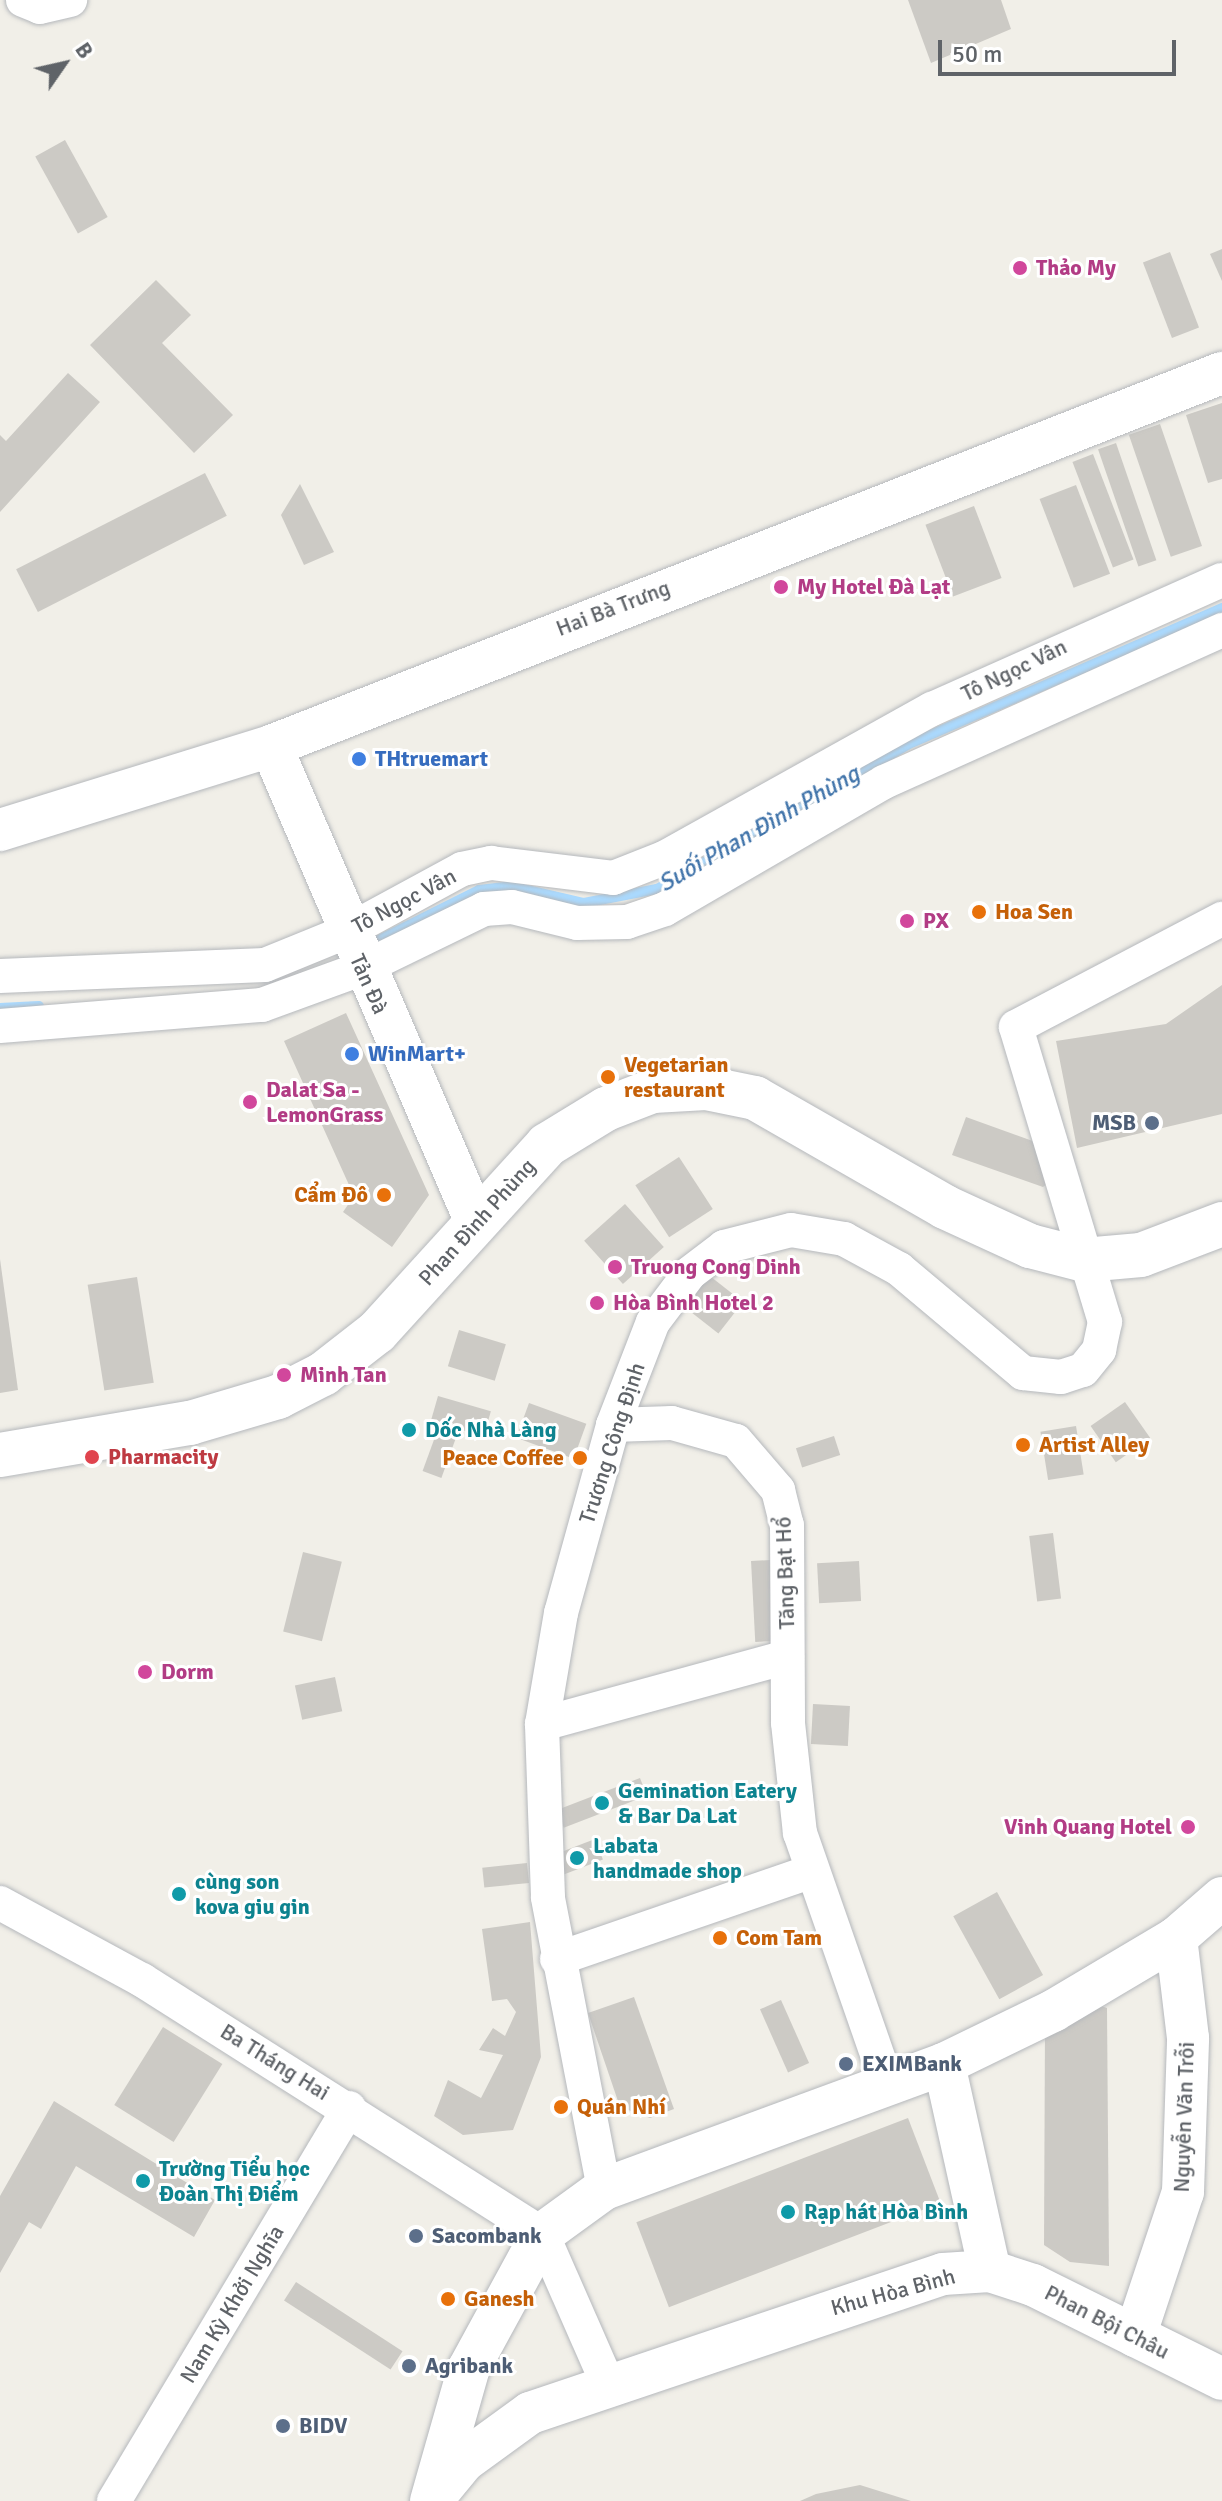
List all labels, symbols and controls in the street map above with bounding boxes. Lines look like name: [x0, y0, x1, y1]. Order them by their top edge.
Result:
north arrow: [24, 24, 104, 104]
scale bar: [942, 24, 1180, 74]
text: B: [69, 37, 99, 63]
text: 50 m: [952, 39, 1002, 69]
place label: Thảo My: [1036, 255, 1116, 281]
marker: Thảo My: [1011, 259, 1029, 277]
street label: Hai Bà Trưng: [552, 574, 674, 642]
place label: My Hotel Đà Lạt: [797, 574, 950, 600]
marker: My Hotel Đà Lạt: [772, 578, 790, 596]
street label: Tô Ngọc Vân: [957, 633, 1071, 707]
place label: THtruemart: [375, 746, 488, 772]
marker: THtruemart: [350, 750, 368, 768]
water label: Suối Phan Đình Phùng: [653, 760, 865, 898]
street label: Tô Ngọc Vân: [347, 863, 461, 939]
place label: Hoa Sen: [995, 899, 1073, 925]
marker: Hoa Sen: [970, 903, 988, 921]
place label: PX: [923, 908, 949, 934]
marker: PX: [898, 912, 916, 930]
street label: Tản Đà: [344, 950, 394, 1018]
place label: WinMart+: [368, 1041, 466, 1067]
marker: WinMart+: [343, 1045, 361, 1063]
place label: Vegetarian restaurant: [624, 1051, 728, 1102]
marker: Vegetarian restaurant: [599, 1068, 617, 1086]
place label: Dalat Sa - LemonGrass: [266, 1076, 383, 1128]
marker: Dalat Sa - LemonGrass: [241, 1093, 259, 1111]
place label: MSB: [1092, 1110, 1136, 1136]
marker: MSB: [1143, 1114, 1161, 1132]
street label: Phan Đình Phùng: [413, 1153, 541, 1291]
place label: Cẩm Đô: [294, 1182, 368, 1208]
marker: Cẩm Đô: [375, 1186, 393, 1204]
place label: Truong Cong Dinh: [631, 1254, 801, 1280]
marker: Truong Cong Dinh: [606, 1258, 624, 1276]
place label: Hòa Bình Hotel 2: [613, 1290, 774, 1316]
marker: Hòa Bình Hotel 2: [588, 1294, 606, 1312]
street label: Trương Công Định: [574, 1359, 650, 1527]
place label: Minh Tan: [300, 1362, 387, 1388]
marker: Minh Tan: [275, 1366, 293, 1384]
place label: Dốc Nhà Làng: [425, 1417, 556, 1443]
marker: Dốc Nhà Làng: [400, 1421, 418, 1439]
place label: Artist Alley: [1039, 1432, 1149, 1458]
marker: Artist Alley: [1014, 1436, 1032, 1454]
place label: Pharmacity: [108, 1444, 218, 1470]
place label: Peace Coffee: [442, 1445, 564, 1471]
marker: Pharmacity: [83, 1448, 101, 1466]
marker: Peace Coffee: [571, 1449, 589, 1467]
street label: Tăng Bạt Hổ: [770, 1516, 800, 1630]
place label: Dorm: [161, 1659, 214, 1685]
marker: Dorm: [136, 1663, 154, 1681]
place label: Gemination Eatery & Bar Da Lat: [618, 1777, 797, 1828]
marker: Gemination Eatery & Bar Da Lat: [593, 1794, 611, 1812]
place label: Vinh Quang Hotel: [1004, 1814, 1172, 1840]
marker: Vinh Quang Hotel: [1179, 1818, 1197, 1836]
place label: Labata handmade shop: [593, 1832, 742, 1884]
marker: Labata handmade shop: [568, 1849, 586, 1867]
place label: cùng son kova giu gin: [195, 1868, 310, 1920]
marker: cùng son kova giu gin: [170, 1885, 188, 1903]
place label: Com Tam: [736, 1925, 822, 1951]
marker: Com Tam: [711, 1929, 729, 1947]
street label: Ba Tháng Hai: [216, 2018, 334, 2106]
street label: Nguyễn Văn Trỗi: [1168, 2041, 1200, 2193]
place label: EXIMBank: [862, 2051, 962, 2077]
marker: EXIMBank: [837, 2055, 855, 2073]
place label: Quán Nhí: [577, 2094, 666, 2120]
marker: Quán Nhí: [552, 2098, 570, 2116]
place label: Trường Tiểu học Đoàn Thị Điểm: [159, 2155, 310, 2206]
marker: Trường Tiểu học Đoàn Thị Điểm: [134, 2172, 152, 2190]
place label: Rạp hát Hòa Bình: [804, 2199, 968, 2225]
marker: Rạp hát Hòa Bình: [779, 2203, 797, 2221]
street label: Nam Kỳ Khởi Nghĩa: [174, 2220, 290, 2388]
place label: Sacombank: [432, 2223, 542, 2249]
marker: Sacombank: [407, 2227, 425, 2245]
street label: Khu Hòa Bình: [828, 2263, 958, 2321]
street label: Phan Bội Châu: [1040, 2279, 1174, 2365]
place label: Ganesh: [464, 2286, 534, 2312]
marker: Ganesh: [439, 2290, 457, 2308]
place label: Agribank: [425, 2353, 513, 2379]
marker: Agribank: [400, 2357, 418, 2375]
place label: BIDV: [299, 2413, 347, 2439]
marker: BIDV: [274, 2417, 292, 2435]

